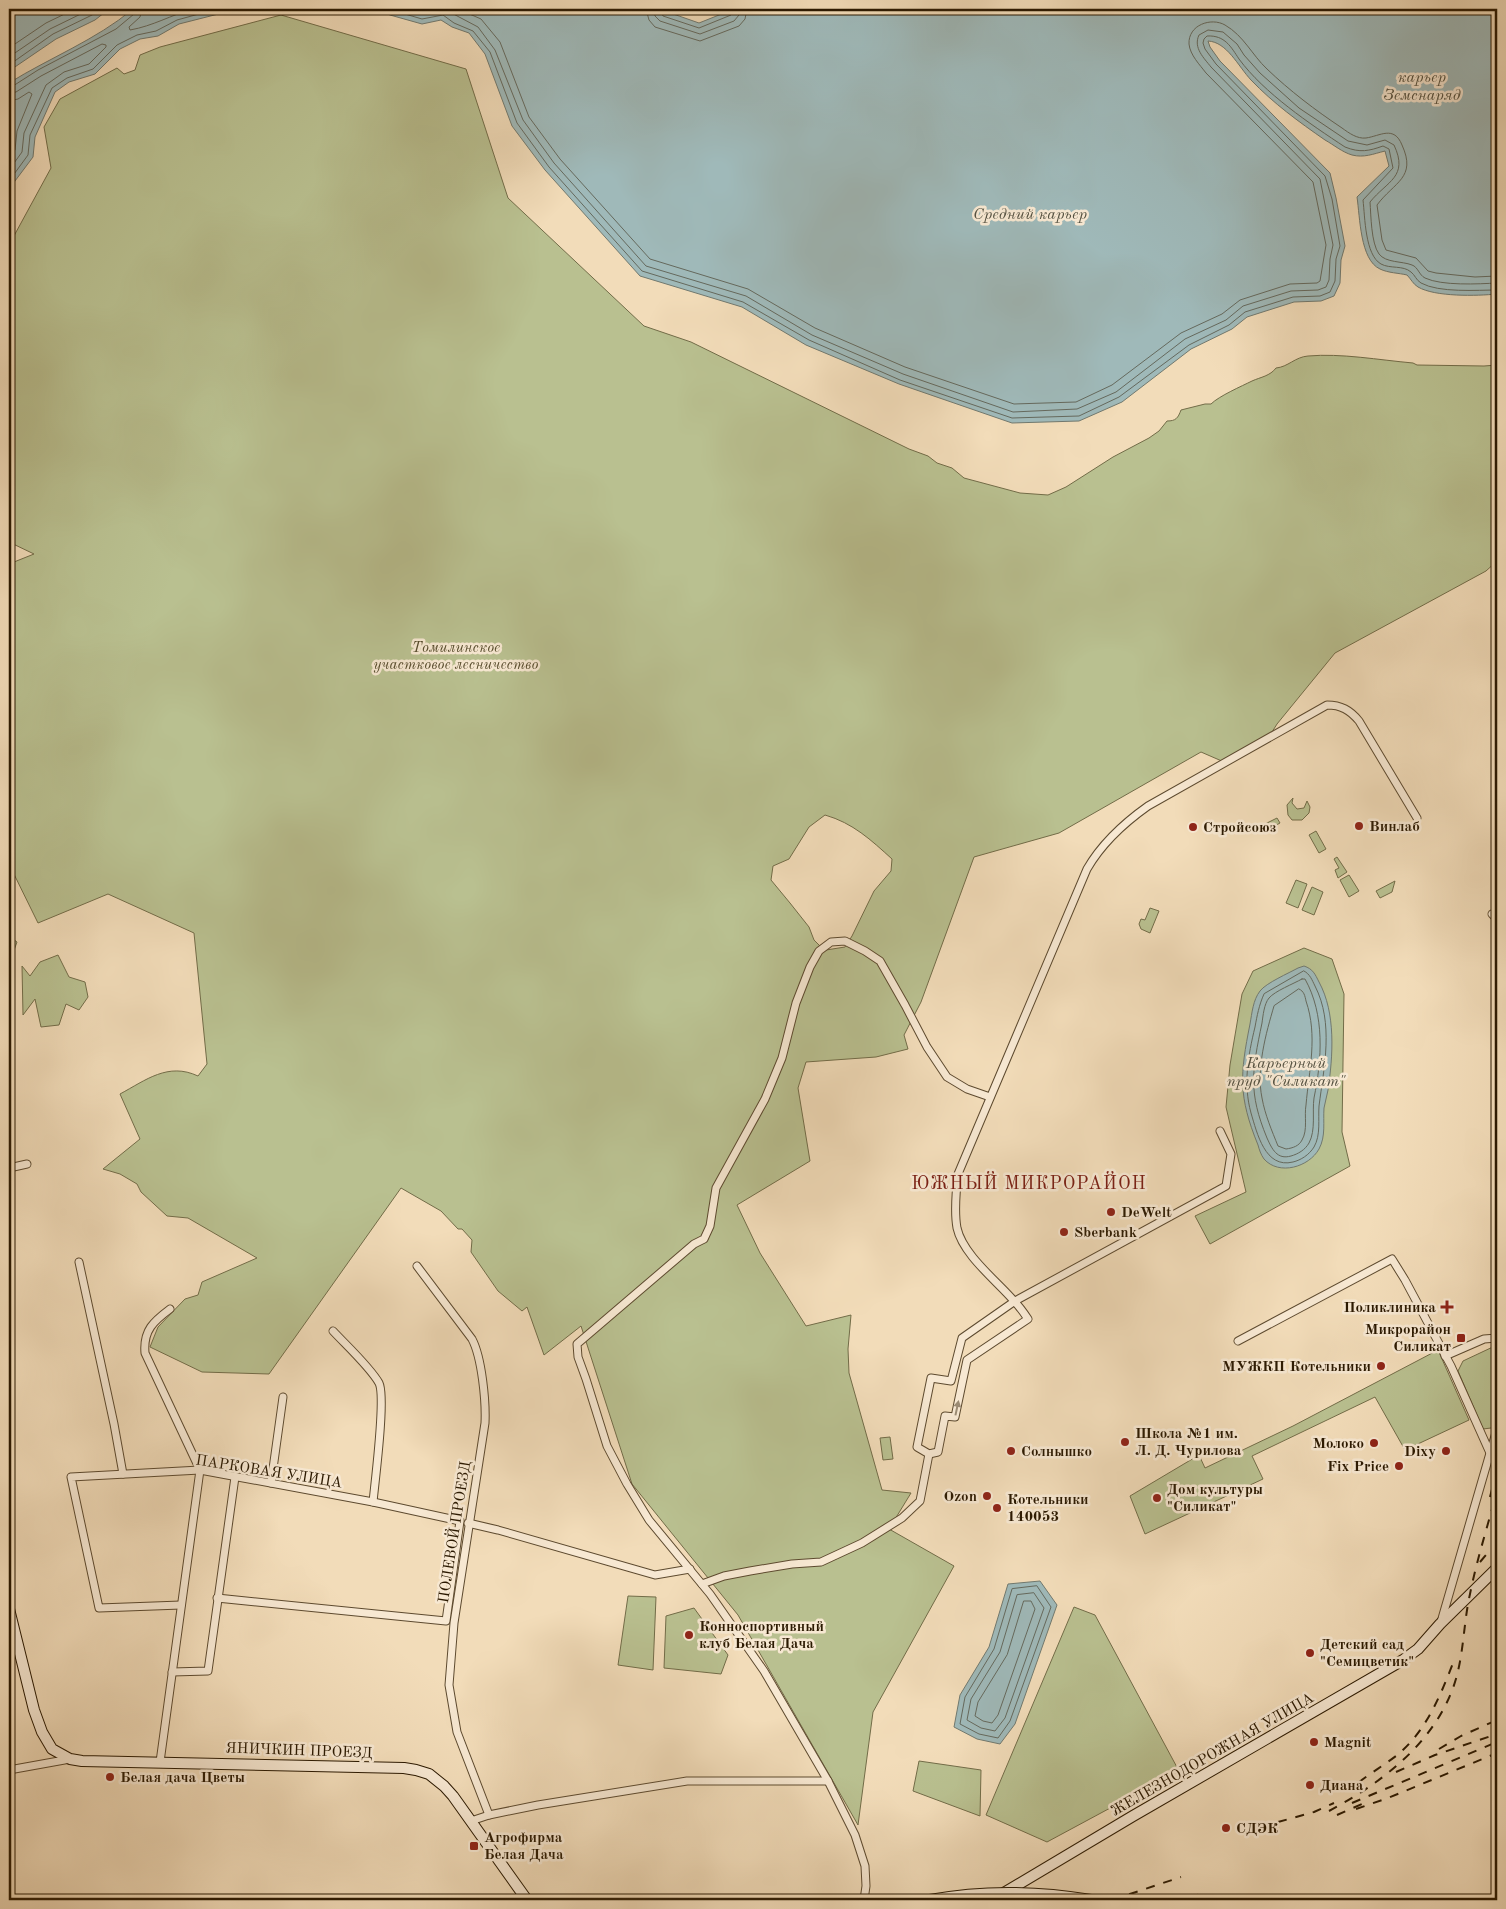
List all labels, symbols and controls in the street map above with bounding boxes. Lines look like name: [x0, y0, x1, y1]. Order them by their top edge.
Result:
water label: карьер Земснаряд: [1383, 70, 1461, 104]
water label: Средний карьер: [973, 207, 1087, 223]
park label: Томилинское участковое лесничество: [374, 641, 538, 673]
marker: Винлаб: [1353, 820, 1365, 832]
place label: Винлаб: [1369, 820, 1420, 835]
marker: Стройсоюз: [1187, 821, 1199, 833]
place label: Стройсоюз: [1203, 821, 1276, 836]
water label: Карьерный пруд "Силикат": [1227, 1056, 1346, 1090]
district label: ЮЖНЫЙ МИКРОРАЙОН: [911, 1171, 1147, 1193]
marker: DeWelt: [1105, 1206, 1117, 1218]
place label: DeWelt: [1121, 1206, 1172, 1221]
marker: Sberbank: [1058, 1226, 1070, 1238]
place label: Sberbank: [1074, 1226, 1138, 1241]
marker: Поликлиника: [1440, 1300, 1454, 1314]
place label: Поликлиника: [1343, 1301, 1436, 1316]
place label: Микрорайон Силикат: [1365, 1323, 1451, 1355]
marker: Микрорайон Силикат: [1455, 1332, 1467, 1344]
place label: МУЖКП Котельники: [1222, 1360, 1371, 1375]
marker: МУЖКП Котельники: [1375, 1360, 1387, 1372]
one-way arrow: [953, 1400, 961, 1416]
place label: Школа №1 им. Л. Д. Чурилова: [1135, 1427, 1242, 1459]
marker: Школа №1 им. Л. Д. Чурилова: [1119, 1436, 1131, 1448]
place label: Молоко: [1313, 1437, 1364, 1452]
marker: Молоко: [1368, 1437, 1380, 1449]
marker: Солнышко: [1005, 1445, 1017, 1457]
place label: Солнышко: [1021, 1445, 1092, 1460]
place label: Dixy: [1404, 1445, 1436, 1460]
marker: Dixy: [1440, 1445, 1452, 1457]
street label: ПАРКОВАЯ УЛИЦА: [194, 1453, 344, 1492]
street label: ПОЛЕВОЙ ПРОЕЗД: [433, 1460, 474, 1604]
place label: Fix Price: [1327, 1460, 1389, 1475]
marker: Fix Price: [1393, 1460, 1405, 1472]
place label: Дом культуры "Силикат": [1167, 1483, 1263, 1515]
place label: Ozon: [944, 1490, 977, 1505]
marker: Ozon: [981, 1490, 993, 1502]
marker: Дом культуры "Силикат": [1151, 1492, 1163, 1504]
place label: Котельники 140053: [1007, 1493, 1089, 1525]
marker: Котельники 140053: [991, 1502, 1003, 1514]
place label: Конноспортивный клуб Белая Дача: [699, 1620, 824, 1652]
marker: Конноспортивный клуб Белая Дача: [683, 1629, 695, 1641]
place label: Детский сад "Семицветик": [1320, 1638, 1414, 1670]
marker: Детский сад "Семицветик": [1304, 1647, 1316, 1659]
street label: ЖЕЛЕЗНОДОРОЖНАЯ УЛИЦА: [1109, 1691, 1317, 1820]
marker: Magnit: [1308, 1736, 1320, 1748]
place label: Magnit: [1324, 1736, 1372, 1751]
street label: ЯНИЧКИН ПРОЕЗД: [225, 1741, 373, 1762]
marker: Белая дача Цветы: [104, 1771, 116, 1783]
place label: Белая дача Цветы: [120, 1771, 245, 1786]
marker: Диана: [1304, 1779, 1316, 1791]
place label: Диана: [1320, 1779, 1364, 1794]
marker: СДЭК: [1220, 1822, 1232, 1834]
place label: СДЭК: [1236, 1822, 1278, 1837]
place label: Агрофирма Белая Дача: [484, 1831, 564, 1863]
marker: Агрофирма Белая Дача: [468, 1840, 480, 1852]

